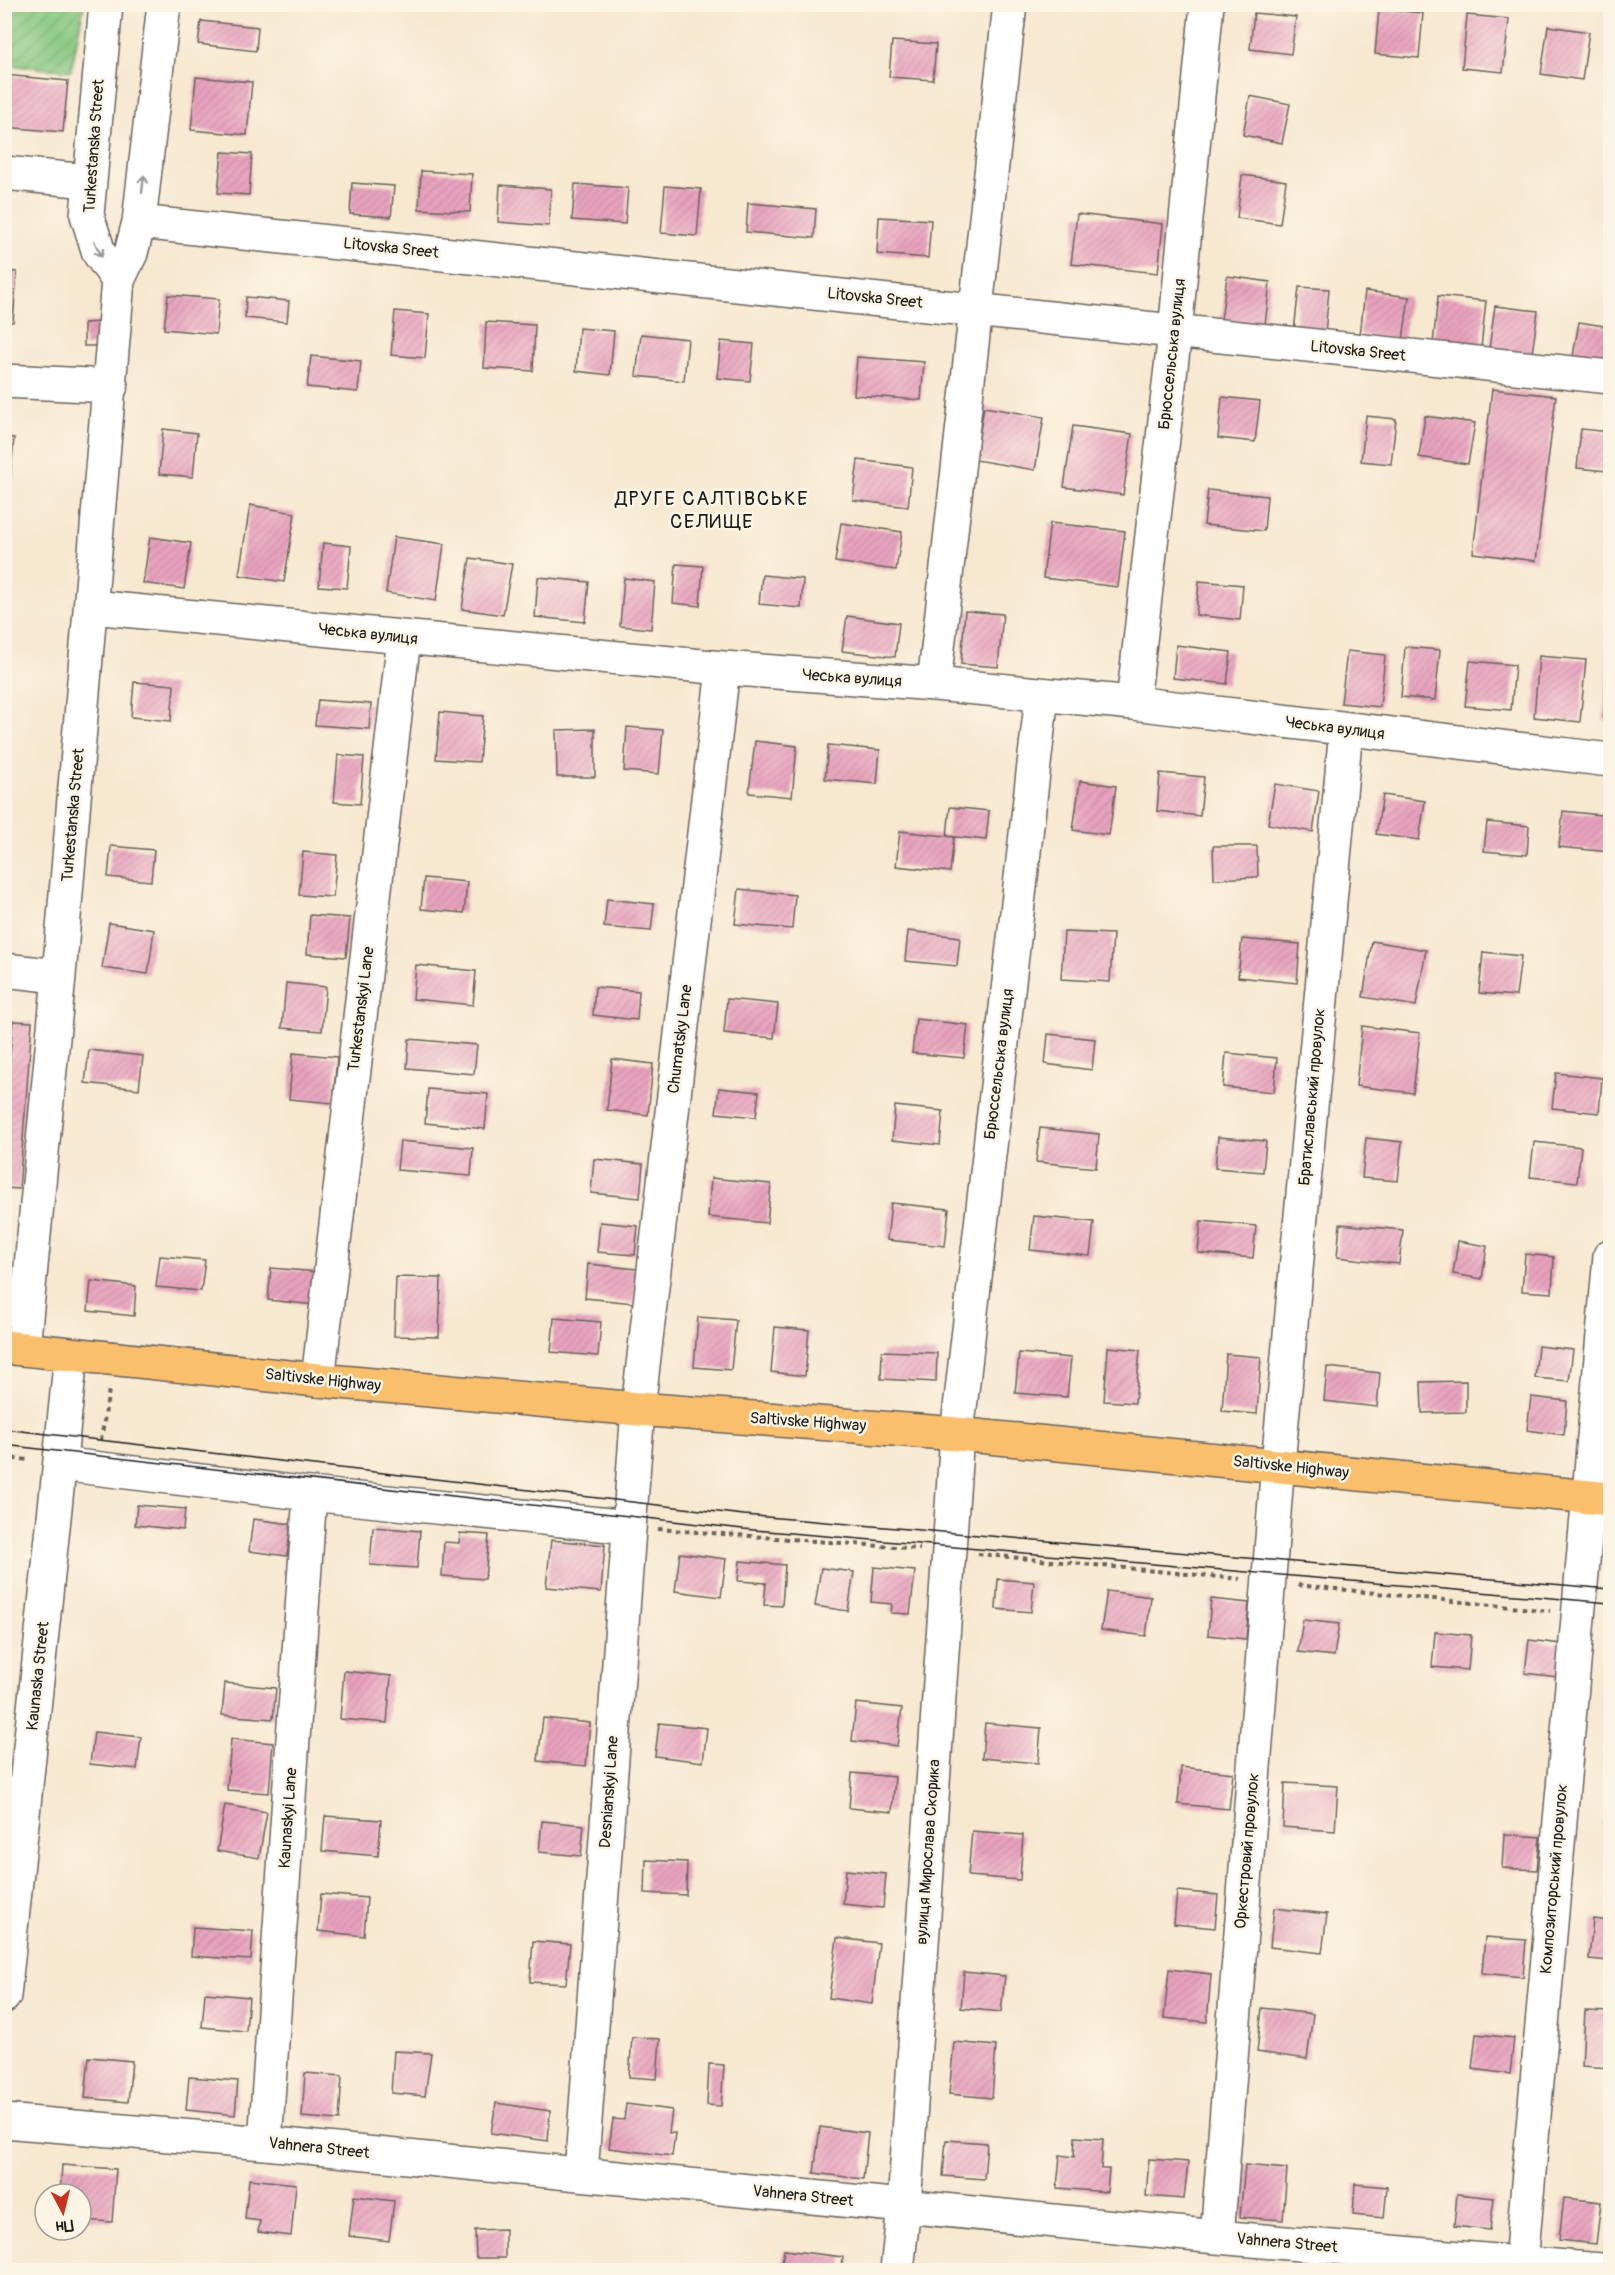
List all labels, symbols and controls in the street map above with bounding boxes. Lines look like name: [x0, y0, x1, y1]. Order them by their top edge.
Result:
street label: Turkestanska Street: [79, 78, 109, 214]
one-way arrow: [138, 175, 149, 195]
street label: Litovska Sreet: [342, 233, 440, 263]
one-way arrow: [92, 240, 104, 257]
street label: Брюссельська вулиця: [1154, 277, 1190, 431]
street label: Litovska Sreet: [826, 283, 924, 313]
street label: Litovska Sreet: [1309, 336, 1407, 366]
district label: ДРУГЕ САЛТІВСЬКЕ СЕЛИЩЕ: [614, 486, 809, 534]
street label: Чеська вулиця: [317, 619, 419, 649]
street label: Чеська вулиця: [801, 665, 903, 691]
street label: Чеська вулиця: [1284, 712, 1386, 744]
street label: Turkestanska Street: [57, 747, 89, 883]
street label: Turkestanskyi Lane: [343, 945, 379, 1073]
street label: Chumatsky Lane: [663, 983, 697, 1095]
street label: Брюссельська вулиця: [980, 987, 1018, 1141]
street label: Братиславський провулок: [1294, 1008, 1330, 1186]
street label: Saltivske Highway: [264, 1364, 382, 1396]
street label: Saltivske Highway: [749, 1408, 867, 1436]
street label: Saltivske Highway: [1232, 1451, 1350, 1483]
street label: Kaunaska Street: [22, 1620, 54, 1731]
street label: Desnianskyi Lane: [595, 1735, 623, 1849]
street label: вулиця Мирослава Скорика: [912, 1759, 944, 1945]
street label: Kaunaskyi Lane: [274, 1767, 302, 1869]
street label: Оркестровий провулок: [1230, 1772, 1264, 1930]
street label: Композиторський провулок: [1536, 1783, 1572, 1975]
street label: Vahnera Street: [267, 2133, 371, 2163]
street label: Vahnera Street: [751, 2181, 855, 2211]
north arrow: [33, 2182, 93, 2242]
text: Пн: [55, 2215, 75, 2237]
street label: Vahnera Street: [1236, 2229, 1339, 2257]

